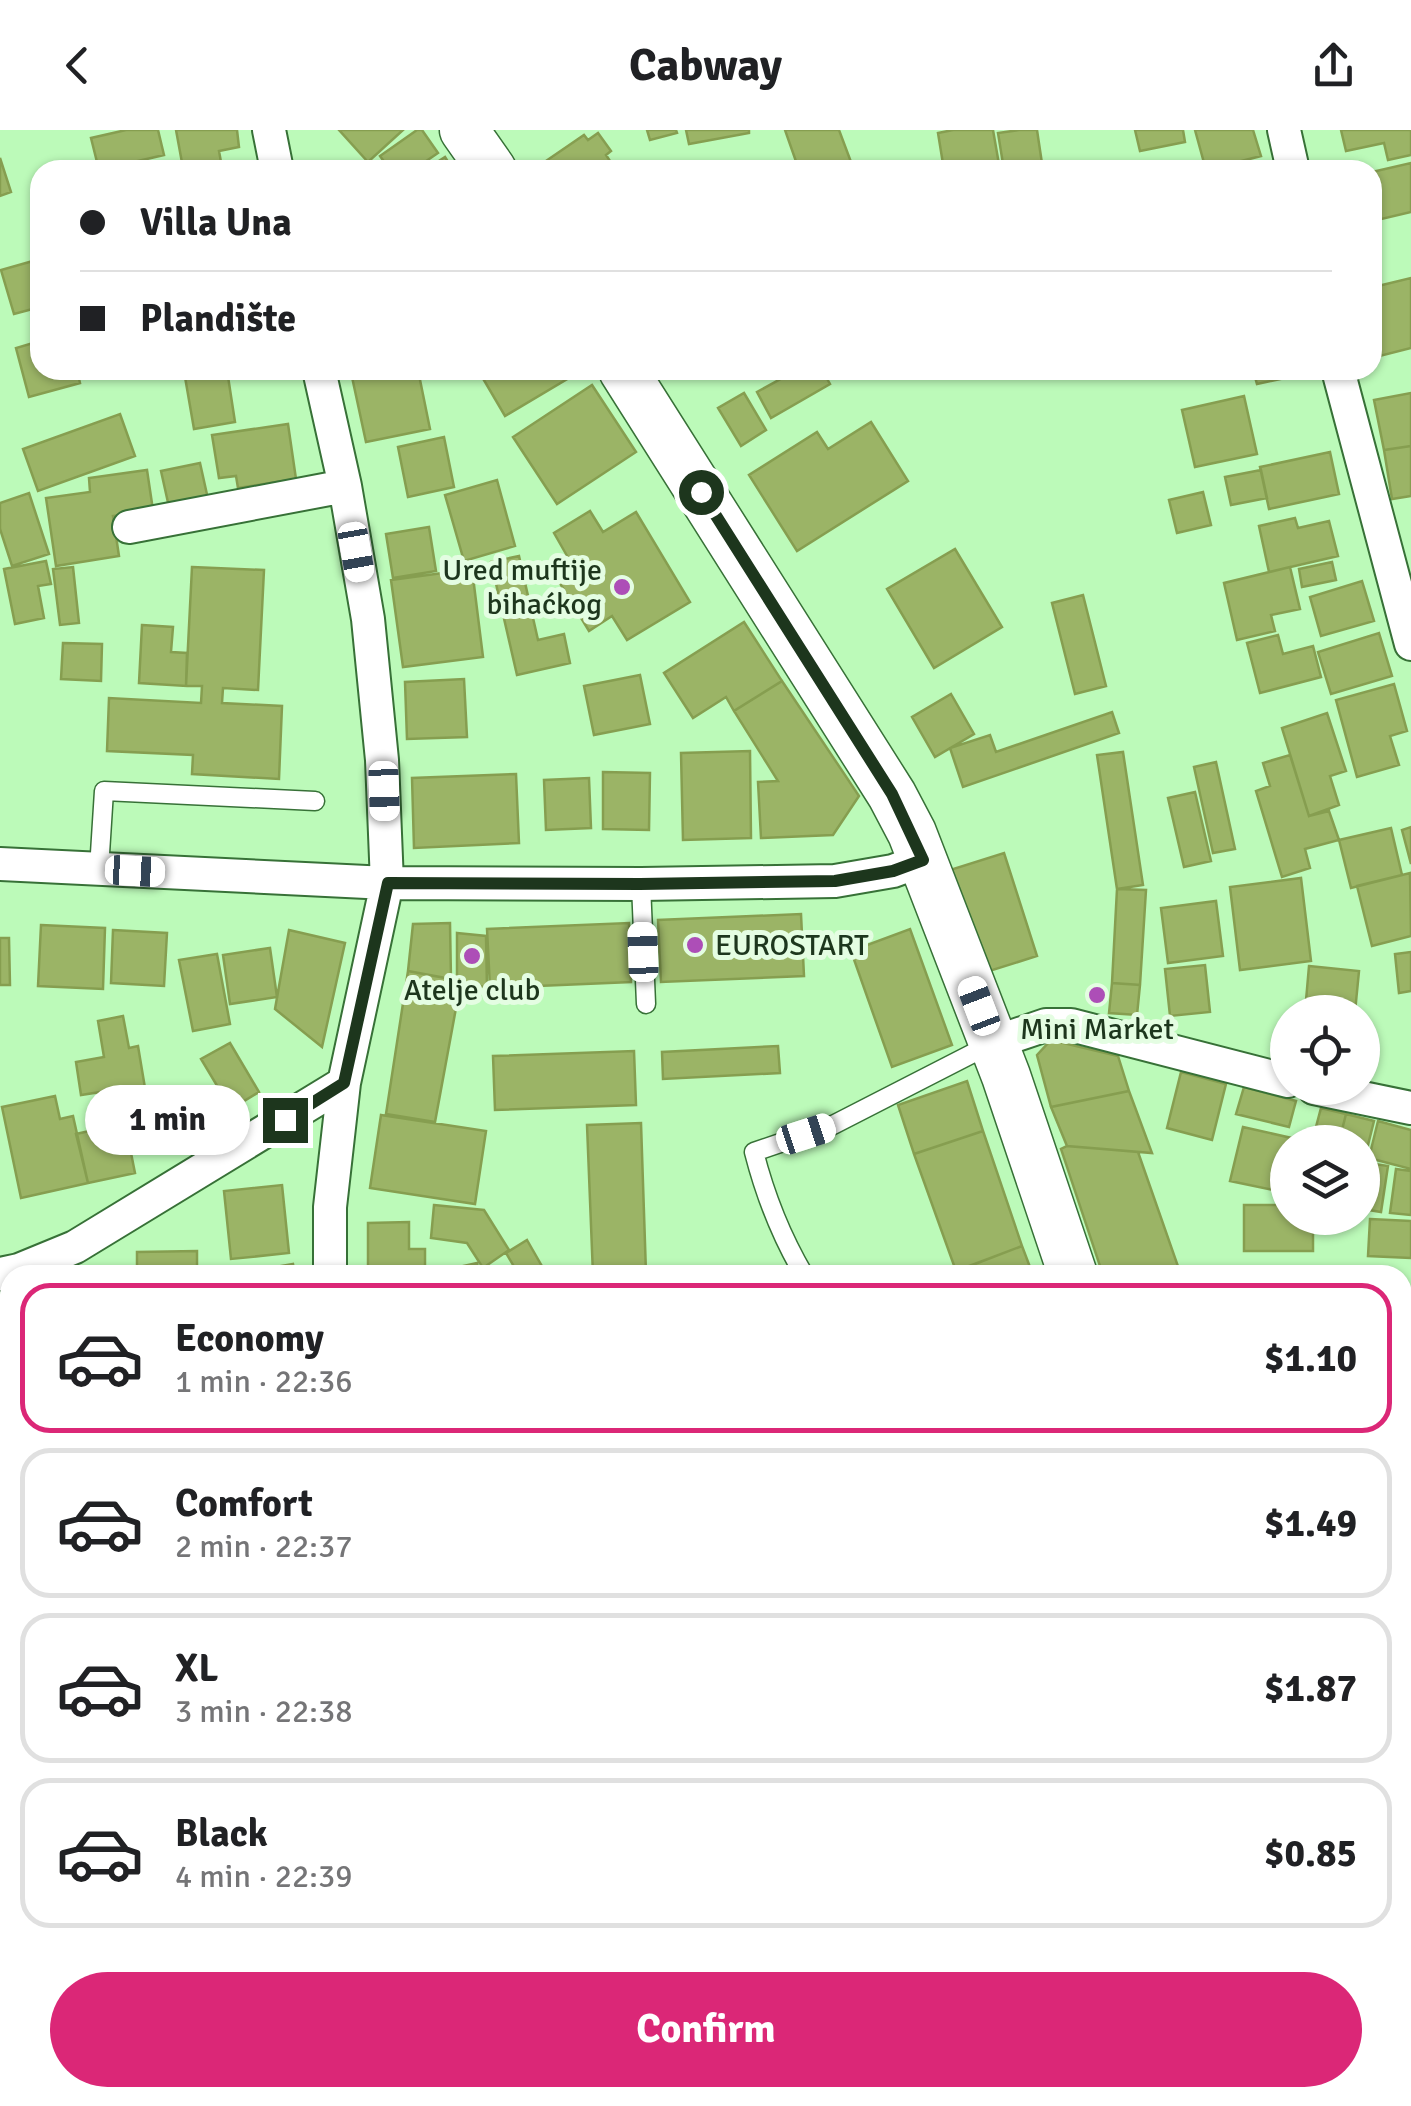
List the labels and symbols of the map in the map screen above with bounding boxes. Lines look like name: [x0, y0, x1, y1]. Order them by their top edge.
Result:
route start: [679, 470, 724, 515]
car: [336, 520, 376, 584]
place label: Ured muftije bihaćkog: [442, 552, 602, 623]
marker: Ured muftije bihaćkog: [611, 576, 633, 598]
car: [368, 760, 400, 822]
car: [104, 854, 166, 888]
car: [627, 921, 659, 983]
place label: EUROSTART: [715, 927, 869, 964]
marker: EUROSTART: [684, 934, 706, 956]
marker: Atelje club: [461, 945, 483, 967]
place label: Atelje club: [404, 972, 540, 1009]
car: [954, 973, 1004, 1039]
marker: Mini Market: [1086, 984, 1108, 1006]
place label: Mini Market: [1020, 1011, 1174, 1048]
callout: 1 min: [85, 1085, 250, 1155]
route end: [263, 1098, 308, 1143]
car: [773, 1110, 839, 1158]

